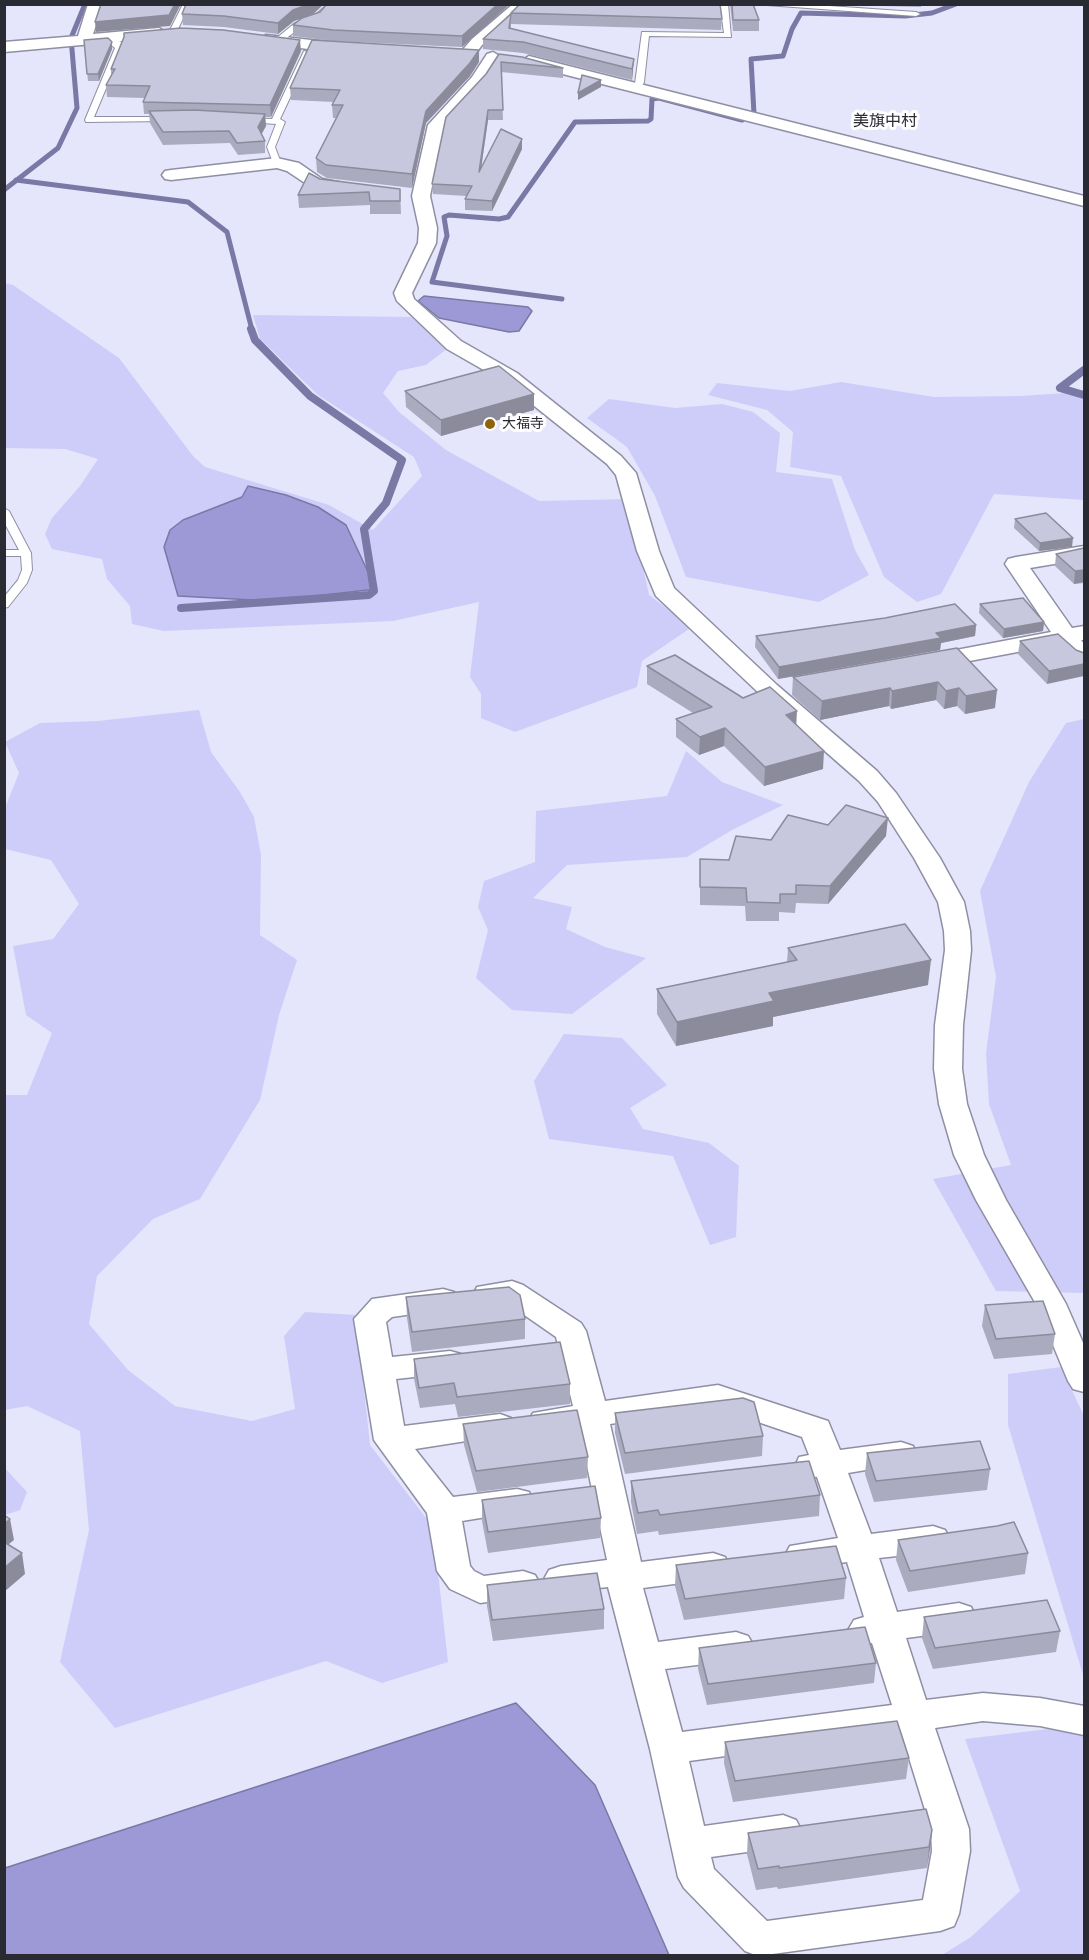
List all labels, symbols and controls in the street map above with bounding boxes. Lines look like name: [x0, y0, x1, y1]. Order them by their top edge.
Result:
district label: 美旗中村: [853, 111, 917, 131]
place label: 大福寺: [502, 416, 544, 432]
marker: 大福寺: [483, 417, 497, 431]

